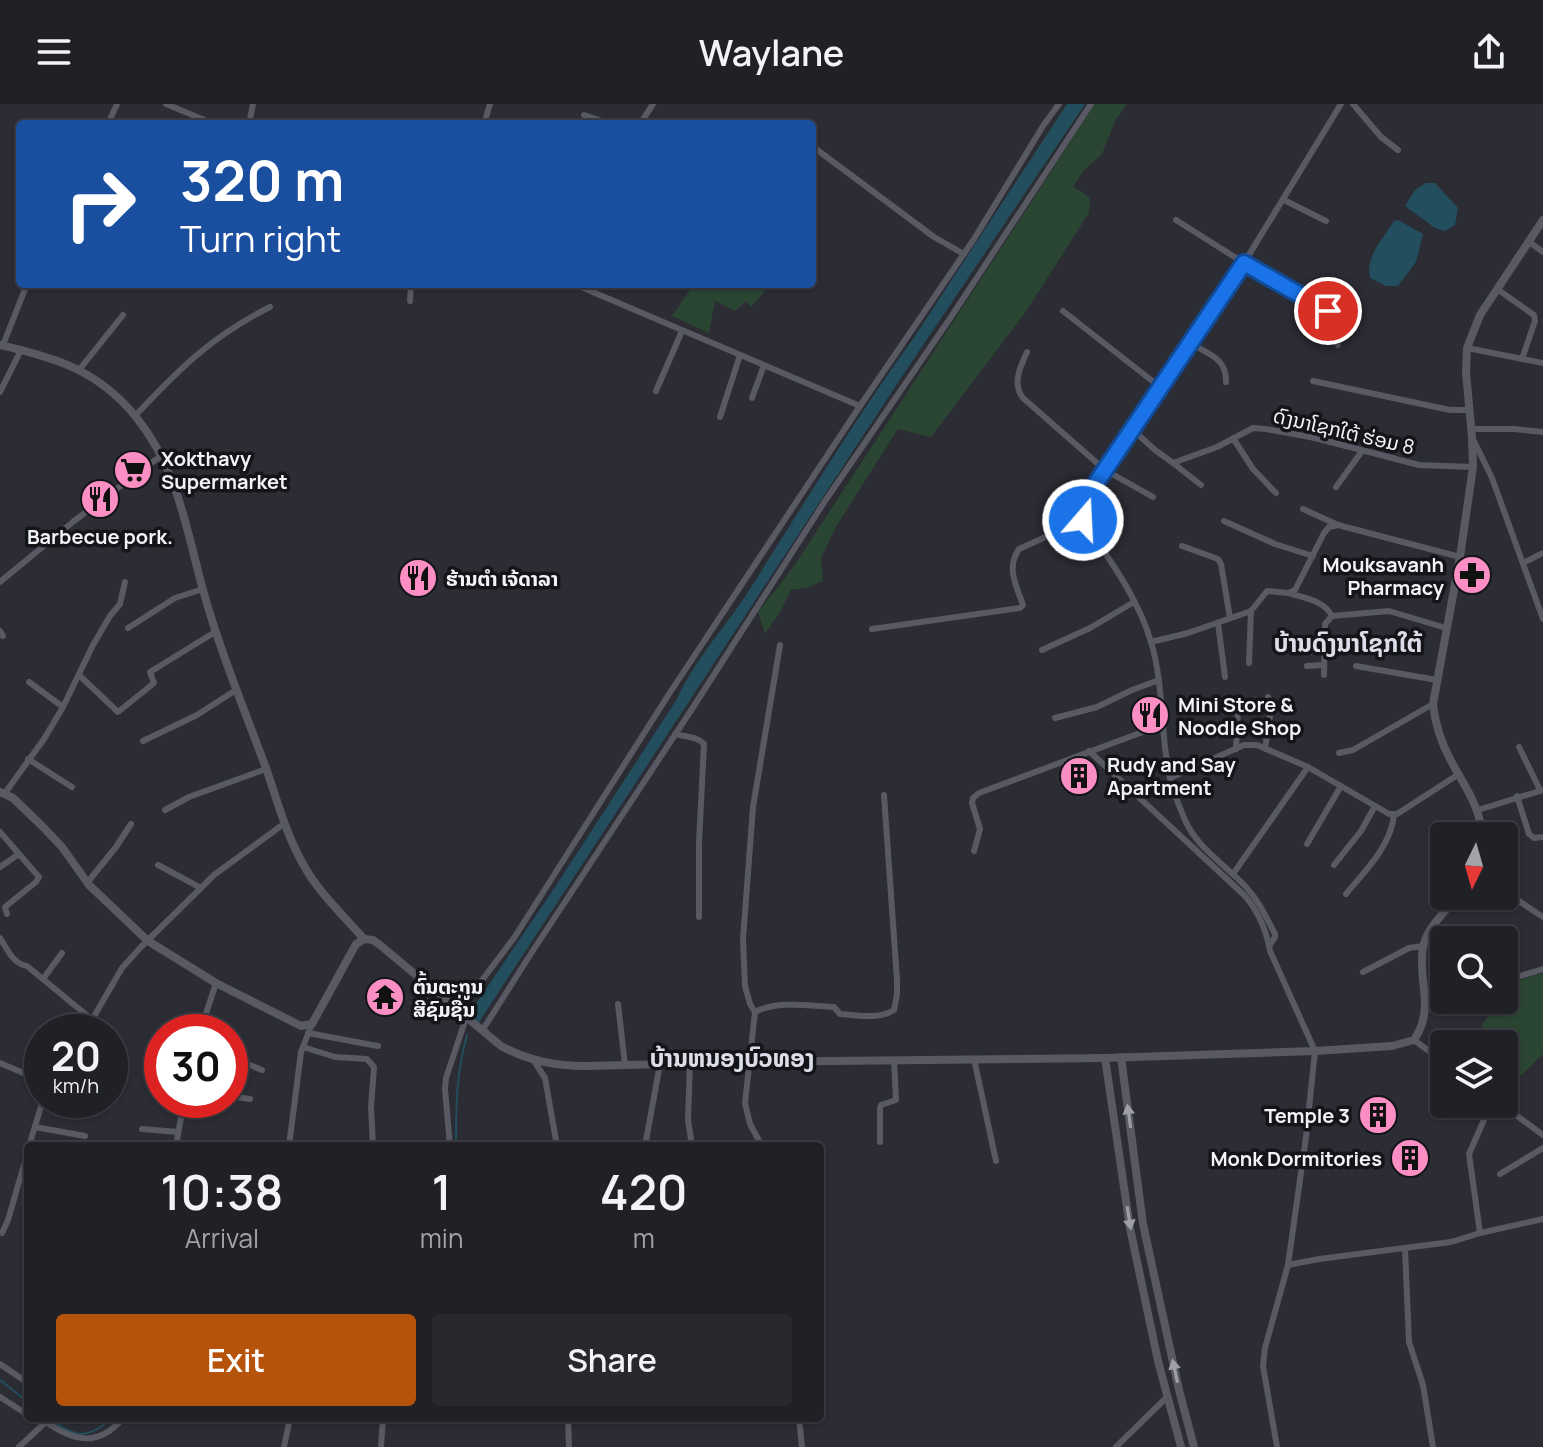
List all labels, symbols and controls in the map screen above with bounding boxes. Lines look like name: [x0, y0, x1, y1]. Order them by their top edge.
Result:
text: Waylane: [699, 28, 844, 77]
icon: menu: [32, 30, 76, 74]
icon: share: [1467, 30, 1511, 74]
text: 320 m: [180, 141, 344, 218]
icon: right: [48, 152, 152, 256]
text: Turn right: [180, 214, 341, 263]
pin: [1294, 277, 1362, 345]
icon: arrive: [1306, 289, 1350, 333]
street label: ດົງນາໂຊກໃຕ້ ຮ່ອມ 8: [1271, 402, 1417, 460]
place label: Xokthavy Supermarket: [161, 445, 288, 495]
supermarket icon: Xokthavy Supermarket: [112, 449, 154, 491]
restaurant icon: Barbecue pork.: [79, 478, 121, 520]
position arrow: [1041, 478, 1125, 562]
place label: Barbecue pork.: [27, 523, 173, 550]
place label: Mouksavanh Pharmacy: [1323, 551, 1445, 601]
pharmacy icon: Mouksavanh Pharmacy: [1451, 554, 1493, 596]
restaurant icon: ຮ້ານຕຳ ເຈ້ດາລາ: [397, 557, 439, 599]
place label: ຮ້ານຕຳ ເຈ້ດາລາ: [446, 565, 558, 592]
district label: ບ້ານດົງນາໂຊກໃຕ້: [1274, 626, 1422, 659]
place label: Mini Store & Noodle Shop: [1178, 691, 1301, 741]
restaurant icon: Mini Store & Noodle Shop: [1129, 694, 1171, 736]
place label: Rudy and Say Apartment: [1107, 751, 1237, 801]
building icon: Rudy and Say Apartment: [1058, 755, 1100, 797]
north arrow: [1430, 822, 1518, 910]
map controls: [1430, 822, 1518, 1118]
button: search: [1430, 926, 1518, 1014]
place label: ຕົ້ນຕະກູນ ສີຊົມຊື່ນ: [413, 971, 483, 1023]
temple icon: ຕົ້ນຕະກູນ ສີຊົມຊື່ນ: [364, 976, 406, 1018]
speed limit sign: 30: [144, 1014, 248, 1118]
text: 20: [51, 1028, 101, 1083]
button: layers: [1430, 1030, 1518, 1118]
district label: ບ້ານຫນອງບົວທອງ: [650, 1041, 814, 1074]
text: km/h: [53, 1072, 99, 1099]
building icon: Temple 3: [1357, 1094, 1399, 1136]
place label: Temple 3: [1264, 1102, 1350, 1129]
one-way arrow: [1122, 1103, 1135, 1128]
building icon: Monk Dormitories: [1389, 1137, 1431, 1179]
place label: Monk Dormitories: [1210, 1145, 1382, 1172]
text: 10:38: [160, 1159, 283, 1224]
text: 1: [431, 1159, 452, 1224]
text: 420: [600, 1159, 688, 1224]
one-way arrow: [1123, 1206, 1135, 1231]
text: Arrival: [185, 1220, 259, 1256]
text: min: [420, 1220, 463, 1256]
text: m: [633, 1220, 655, 1256]
button: Exit: [56, 1314, 416, 1406]
button: Share: [432, 1314, 792, 1406]
one-way arrow: [1168, 1359, 1181, 1384]

